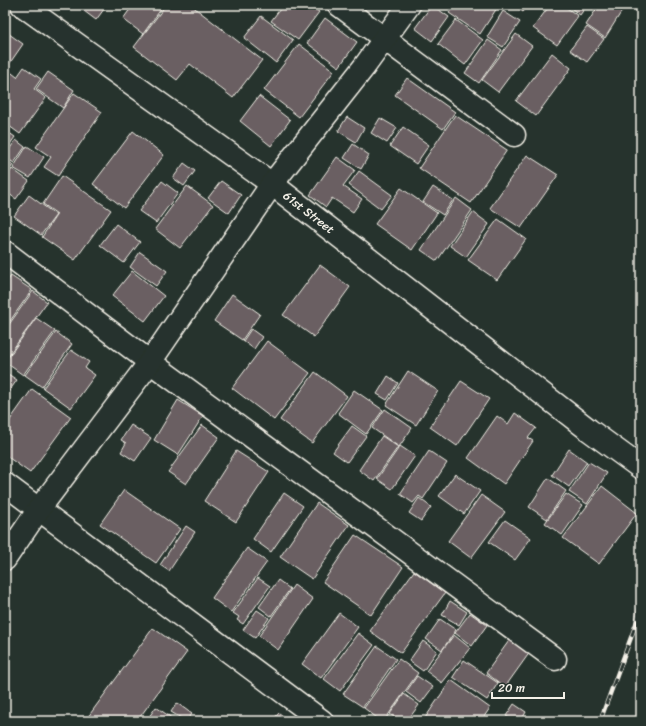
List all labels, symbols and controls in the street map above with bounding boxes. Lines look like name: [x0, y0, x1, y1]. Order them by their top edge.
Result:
street label: 61st Street: [278, 185, 340, 240]
scale bar: [492, 674, 564, 700]
text: 20 m: [498, 677, 525, 699]

